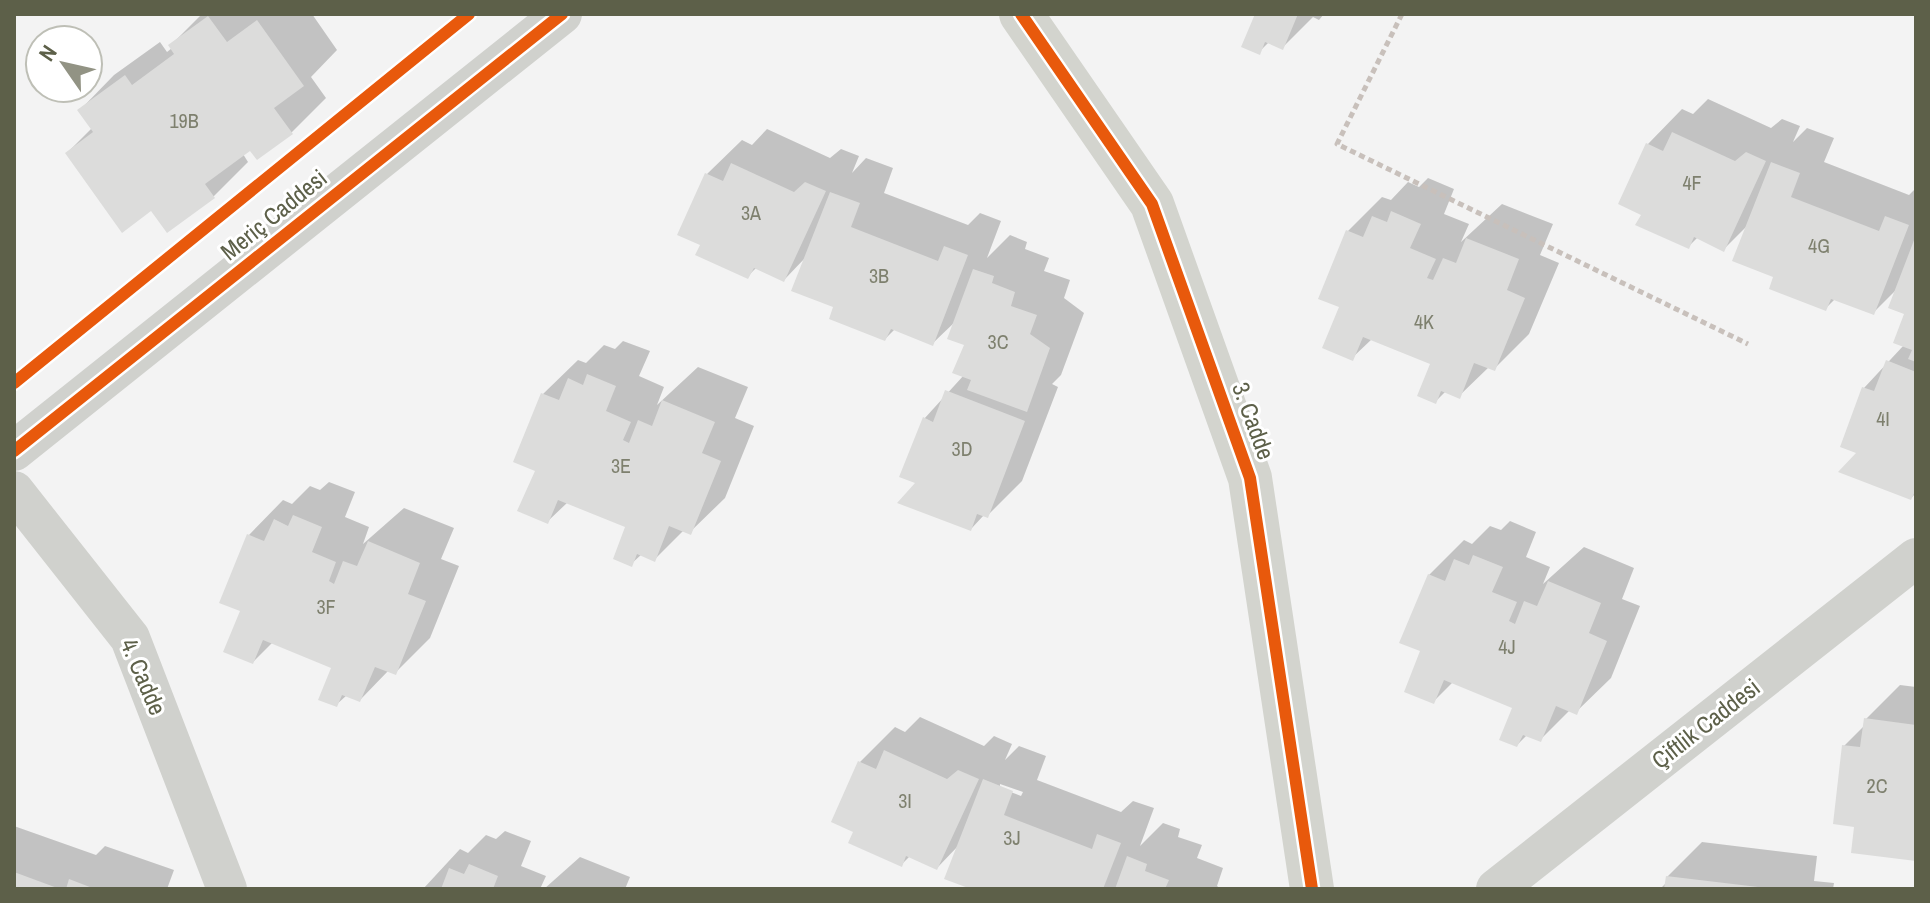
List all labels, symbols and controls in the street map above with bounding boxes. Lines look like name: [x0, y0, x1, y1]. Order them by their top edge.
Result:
north arrow: [24, 24, 104, 104]
text: N: [31, 39, 63, 67]
house number: 19B: [169, 107, 199, 134]
street label: Meriç Caddesi: [214, 162, 333, 267]
house number: 4F: [1682, 169, 1702, 196]
house number: 3A: [741, 199, 761, 226]
house number: 4G: [1808, 232, 1830, 259]
house number: 3B: [869, 262, 889, 289]
house number: 4K: [1414, 308, 1434, 335]
house number: 3C: [988, 328, 1009, 355]
street label: 3. Cadde: [1225, 378, 1283, 464]
house number: 4I: [1876, 405, 1890, 432]
house number: 3D: [952, 435, 972, 462]
house number: 3E: [611, 452, 631, 479]
house number: 3F: [316, 593, 336, 620]
house number: 4J: [1498, 633, 1516, 660]
street label: 4. Cadde: [114, 634, 174, 720]
street label: Çiftlik Caddesi: [1645, 671, 1766, 776]
house number: 2C: [1867, 772, 1888, 799]
house number: 3I: [898, 787, 912, 814]
house number: 3J: [1003, 824, 1021, 851]

